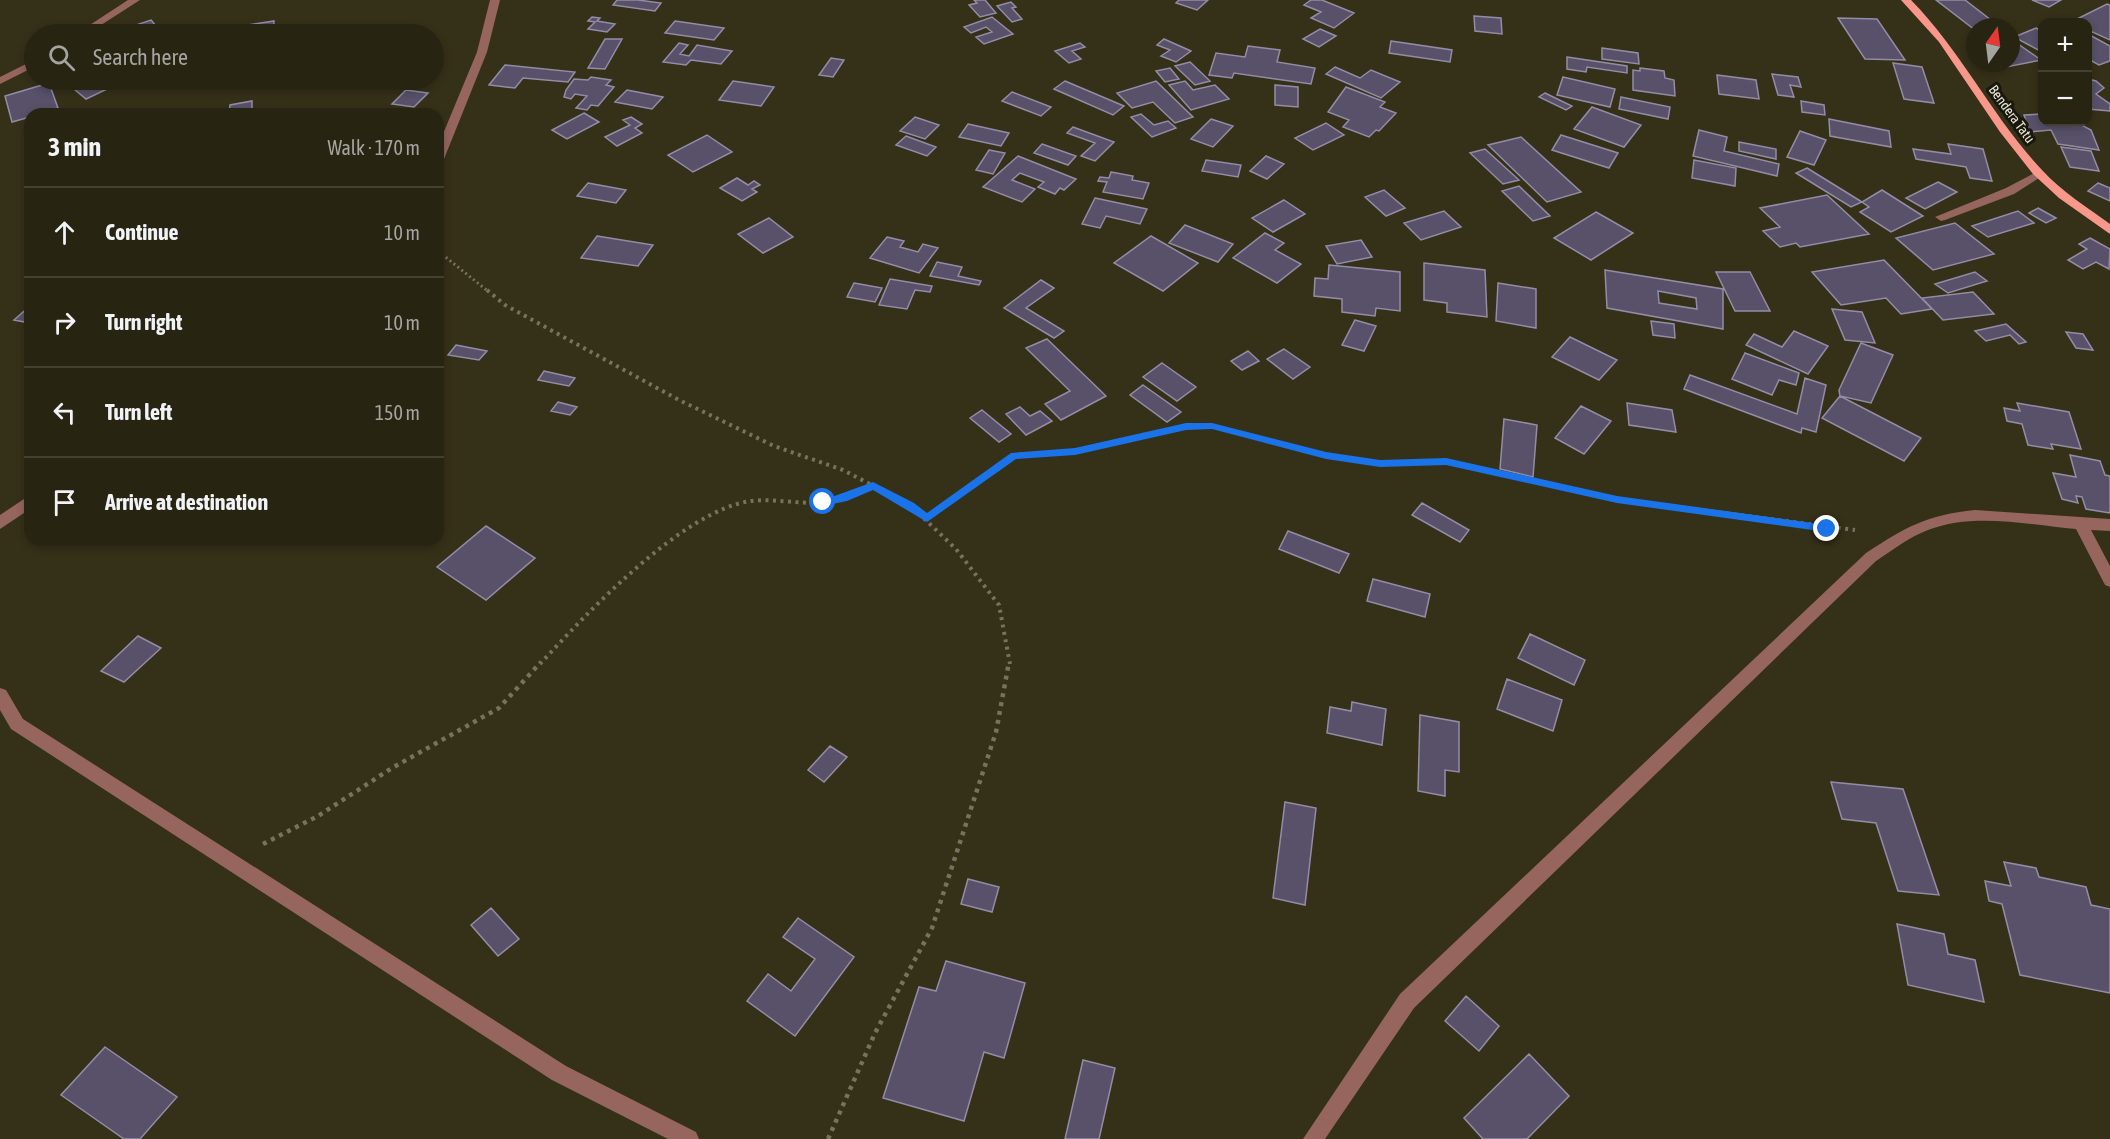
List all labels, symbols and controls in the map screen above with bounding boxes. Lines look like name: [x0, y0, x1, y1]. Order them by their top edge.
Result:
north arrow: [1966, 18, 2020, 72]
map controls: [2038, 18, 2092, 126]
button: +: [2038, 18, 2092, 72]
search box: [24, 24, 444, 90]
icon: search: [45, 41, 78, 74]
text: Search here: [93, 44, 188, 70]
button: −: [2038, 72, 2092, 126]
street label: Bendera Tatu: [1986, 82, 2038, 146]
text: 3 min: [48, 132, 101, 162]
text: Walk · 170 m: [328, 136, 420, 159]
icon: ahead: [48, 216, 81, 249]
text: Continue: [105, 219, 179, 245]
text: 10 m: [384, 221, 420, 244]
icon: right: [48, 306, 81, 339]
text: Turn right: [105, 309, 182, 335]
text: 10 m: [384, 311, 420, 334]
icon: left: [48, 396, 81, 429]
text: Turn left: [105, 399, 172, 425]
text: 150 m: [375, 401, 420, 424]
icon: arrive: [48, 486, 81, 519]
route start: [809, 488, 835, 514]
text: Arrive at destination: [105, 489, 268, 515]
route end: [1813, 515, 1839, 541]

